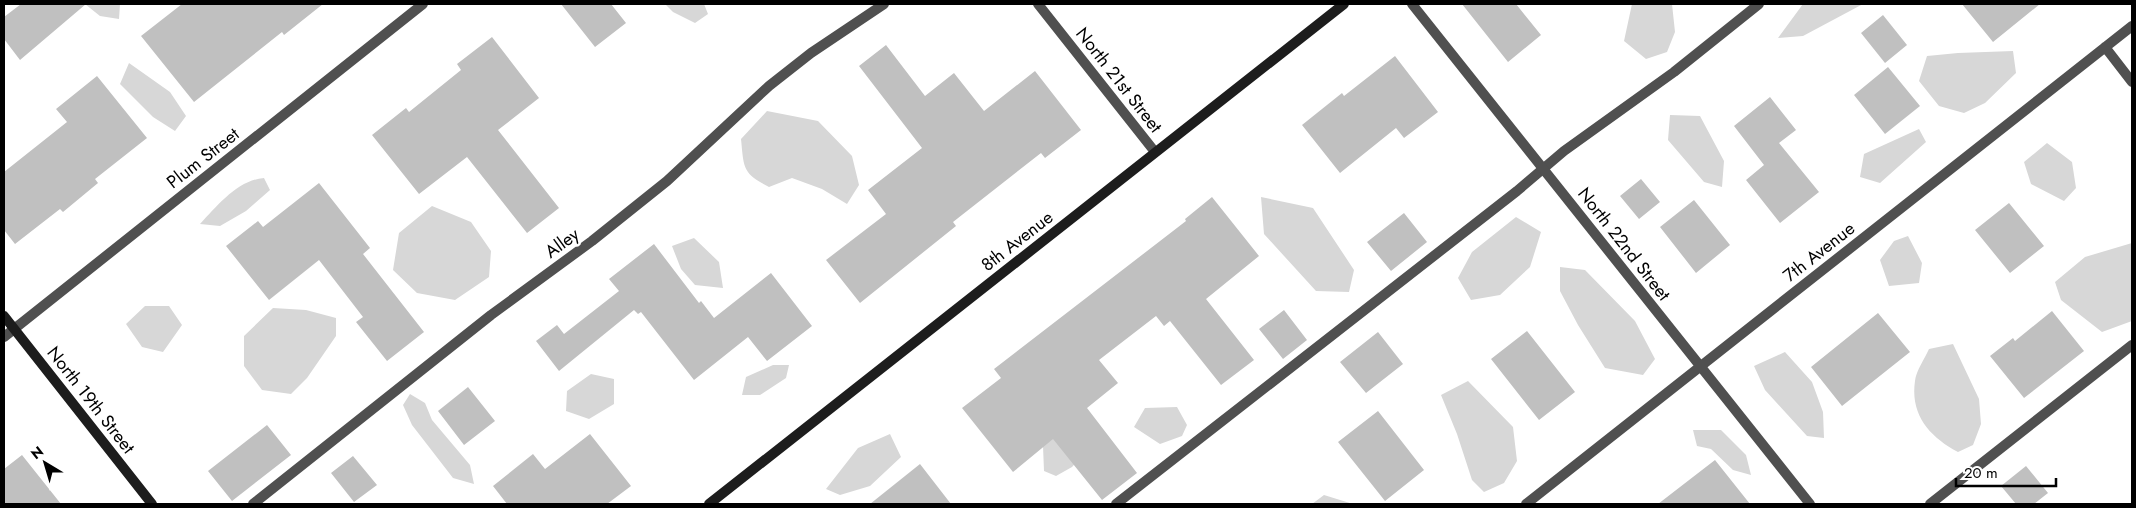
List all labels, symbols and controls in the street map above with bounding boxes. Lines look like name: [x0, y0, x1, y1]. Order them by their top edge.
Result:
street label: North 21st Street: [1070, 22, 1169, 139]
street label: Plum Street: [161, 121, 245, 195]
street label: North 22nd Street: [1571, 182, 1677, 307]
street label: 8th Avenue: [975, 205, 1059, 277]
street label: 7th Avenue: [1778, 216, 1860, 288]
street label: Alley: [539, 222, 585, 264]
street label: North 19th Street: [41, 341, 142, 460]
north arrow: [20, 438, 70, 488]
text: N: [26, 441, 48, 464]
scale bar: [1956, 456, 2056, 488]
text: 20 m: [1964, 462, 1998, 484]

